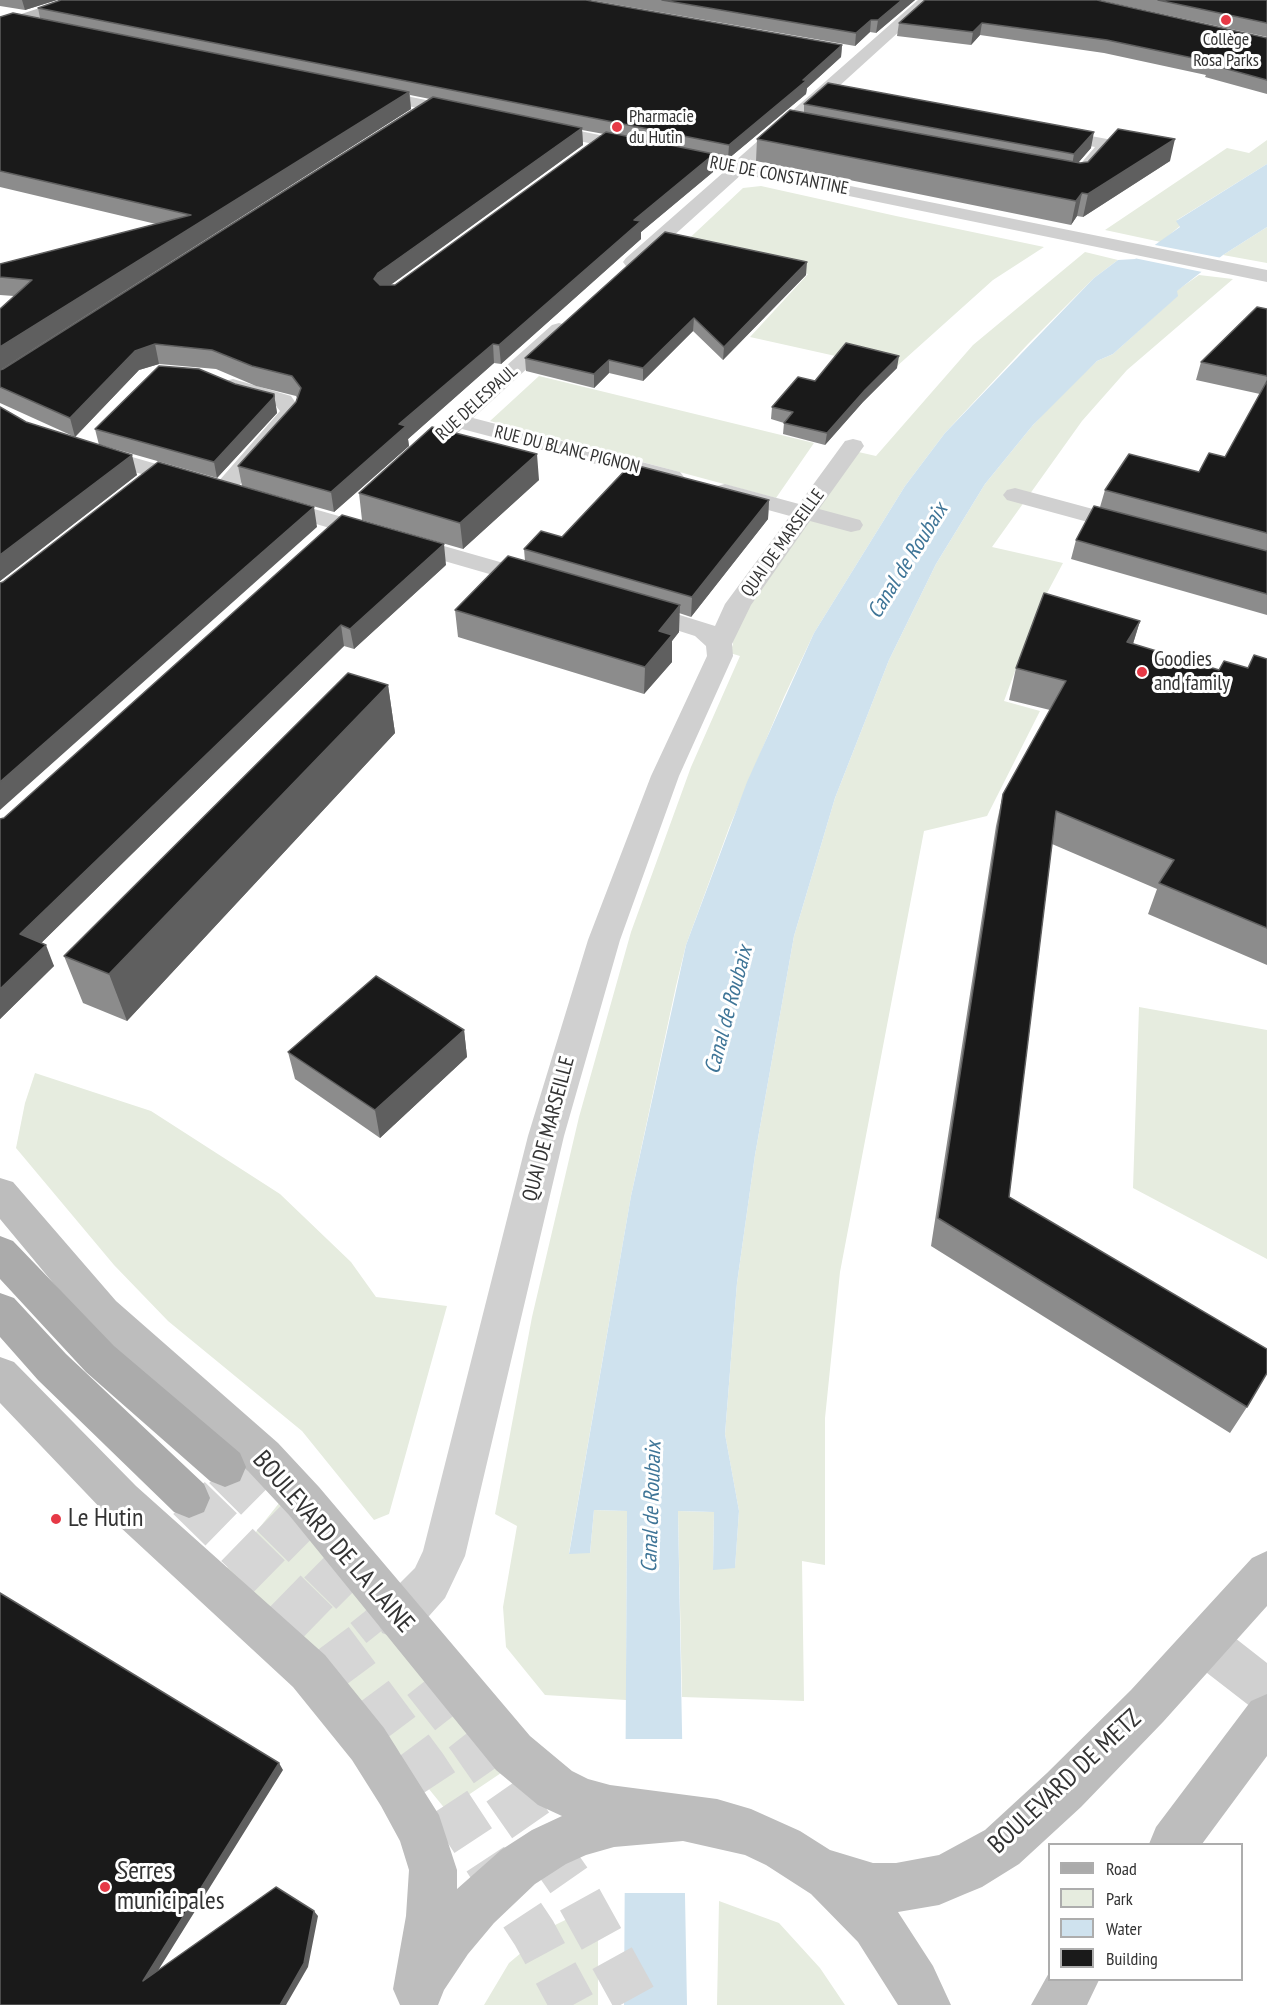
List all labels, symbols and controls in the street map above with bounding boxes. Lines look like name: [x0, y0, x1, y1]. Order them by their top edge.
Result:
marker: Collège Rosa Parks: [1219, 13, 1233, 27]
place label: Collège Rosa Parks: [1193, 29, 1259, 72]
place label: Pharmacie du Hutin: [629, 106, 694, 148]
marker: Pharmacie du Hutin: [610, 120, 624, 134]
street label: RUE DE CONSTANTINE: [708, 152, 850, 200]
street label: RUE DELESPAUL: [432, 361, 522, 445]
street label: RUE DU BLANC PIGNON: [492, 422, 642, 478]
street label: QUAI DE MARSEILLE: [737, 485, 829, 601]
water label: Canal de Roubaix: [862, 498, 954, 624]
place label: Goodies and family: [1154, 647, 1230, 697]
marker: Goodies and family: [1135, 665, 1149, 679]
water label: Canal de Roubaix: [699, 943, 759, 1077]
street label: QUAI DE MARSEILLE: [518, 1054, 580, 1204]
water label: Canal de Roubaix: [637, 1441, 667, 1573]
street label: BOULEVARD DE LA LAINE: [246, 1445, 420, 1639]
place label: Le Hutin: [68, 1503, 143, 1535]
marker: Le Hutin: [49, 1512, 63, 1526]
street label: BOULEVARD DE METZ: [982, 1703, 1148, 1861]
legend: [1048, 1843, 1243, 1981]
place label: Serres municipales: [117, 1856, 224, 1918]
text: Road: [1106, 1857, 1137, 1880]
marker: Serres municipales: [98, 1880, 112, 1894]
text: Park: [1106, 1887, 1133, 1910]
text: Water: [1106, 1917, 1142, 1940]
text: Building: [1106, 1947, 1158, 1970]

